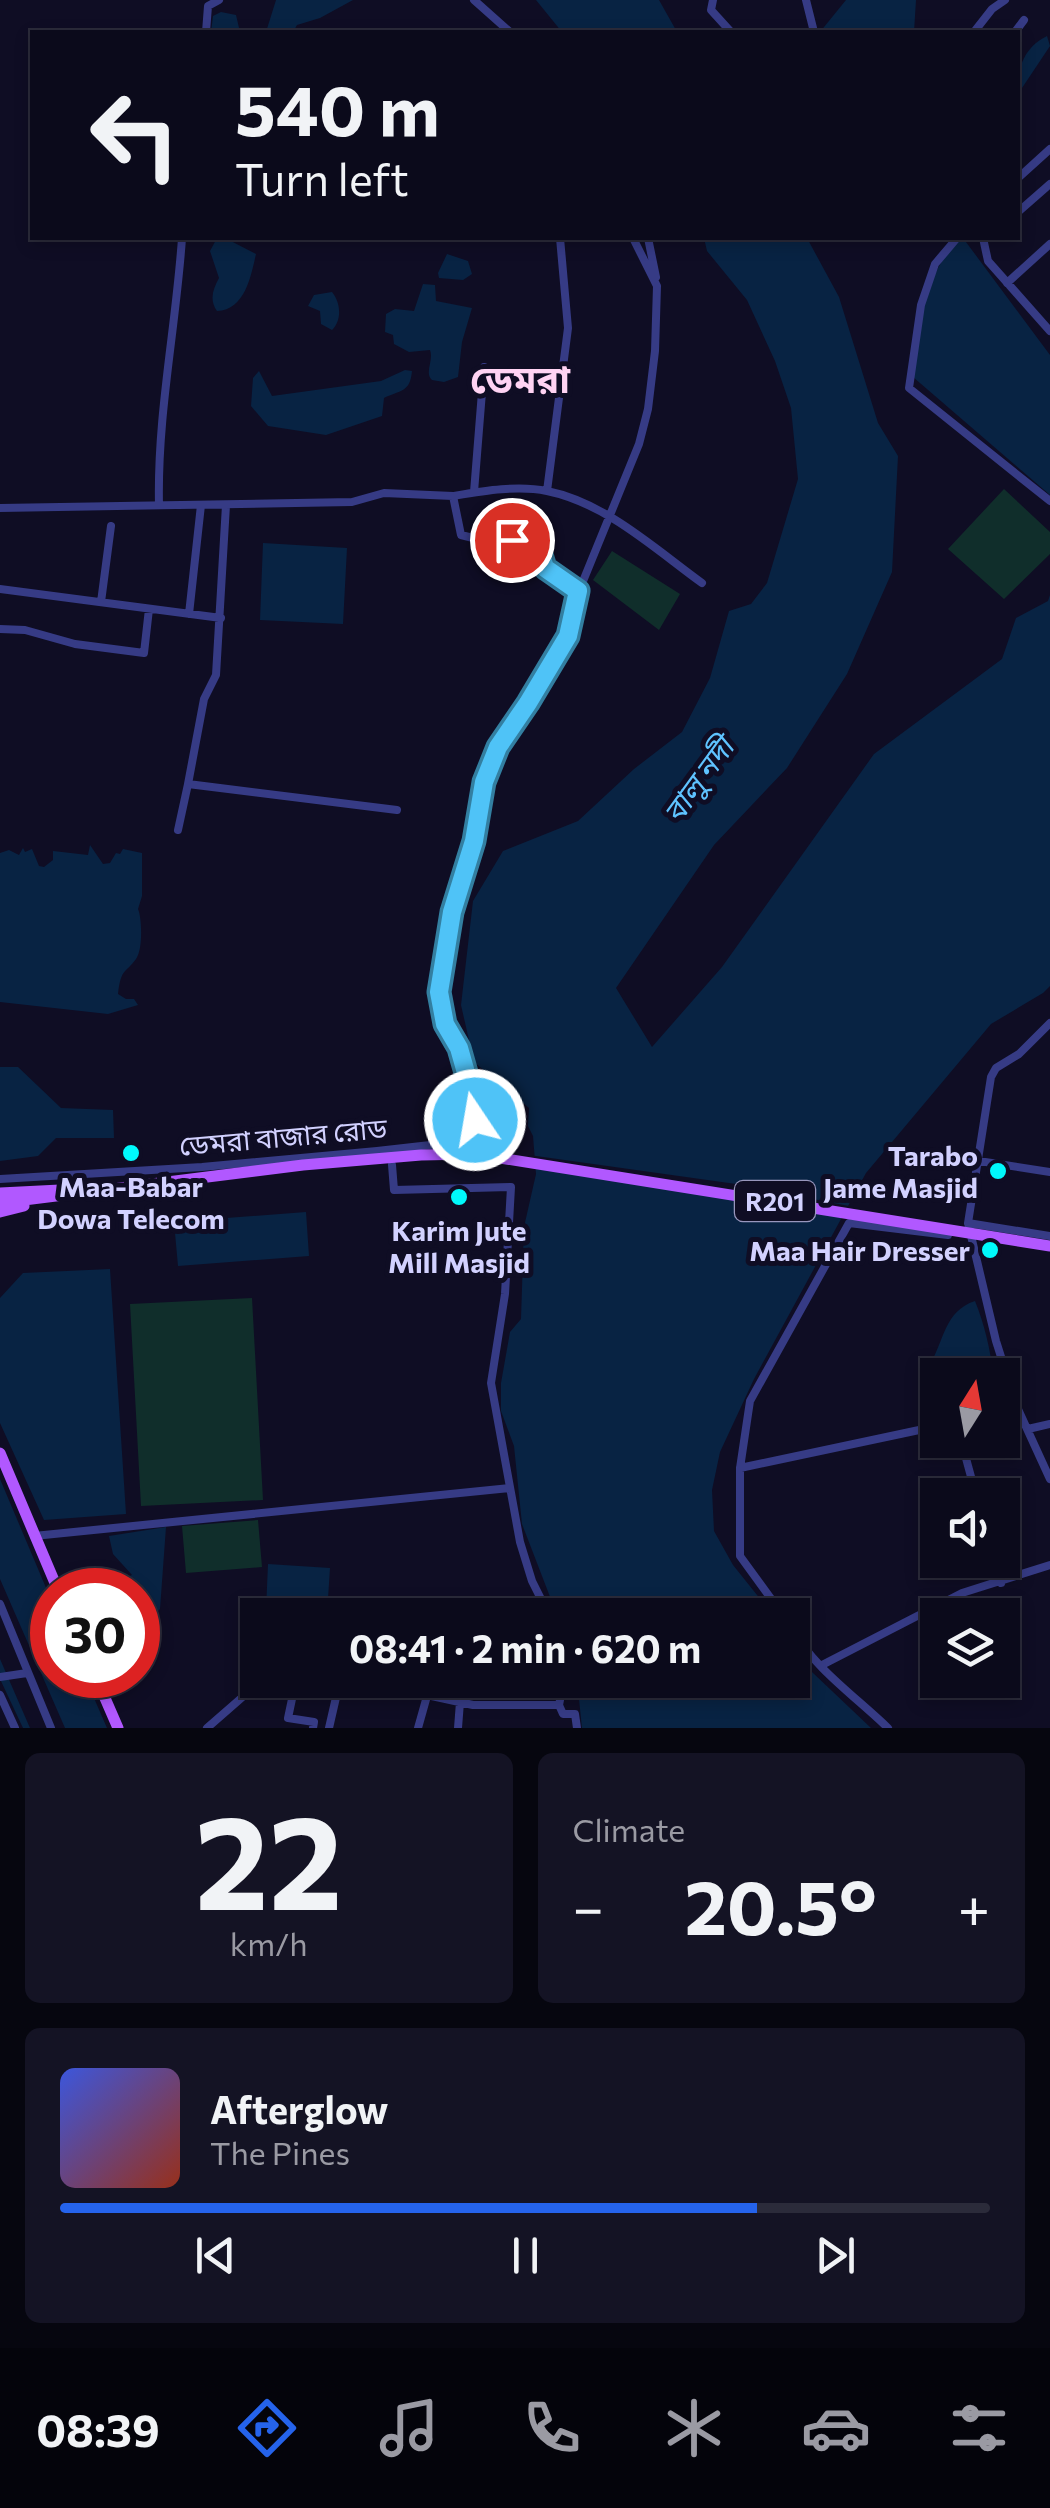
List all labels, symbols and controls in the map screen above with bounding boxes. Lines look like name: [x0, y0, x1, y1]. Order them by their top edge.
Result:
text: 540 m: [235, 65, 440, 150]
icon: left: [70, 70, 200, 200]
text: Turn left: [235, 150, 409, 205]
district label: ডেমরা: [470, 354, 571, 401]
pin: [470, 498, 555, 583]
icon: arrive: [485, 513, 540, 568]
water label: বালু নদী: [654, 725, 744, 829]
position arrow: [423, 1068, 527, 1172]
street label: ডেমরা বাজার রোড: [178, 1110, 389, 1162]
place label: Tarabo Jame Masjid: [823, 1138, 978, 1204]
marker: Maa-Babar Dowa Telecom: [120, 1142, 142, 1164]
marker: Tarabo Jame Masjid: [987, 1160, 1009, 1182]
place label: Maa-Babar Dowa Telecom: [37, 1169, 225, 1235]
road number: R201: [735, 1181, 815, 1221]
marker: Karim Jute Mill Masjid: [448, 1186, 470, 1208]
place label: Karim Jute Mill Masjid: [388, 1213, 530, 1279]
place label: Maa Hair Dresser: [749, 1233, 970, 1267]
marker: Maa Hair Dresser: [979, 1239, 1001, 1261]
north arrow: [920, 1358, 1020, 1458]
map controls: [920, 1358, 1020, 1698]
button: sound: [920, 1478, 1020, 1578]
speed limit sign: 30: [30, 1568, 160, 1698]
button: layers: [920, 1598, 1020, 1698]
text: 08:41 · 2 min · 620 m: [349, 1624, 701, 1671]
text: 22: [195, 1778, 343, 1937]
text: Climate: [573, 1809, 685, 1849]
text: 20.5°: [684, 1859, 877, 1950]
text: −: [573, 1872, 604, 1939]
text: +: [958, 1872, 990, 1939]
text: km/h: [230, 1923, 308, 1963]
text: Afterglow: [210, 2085, 388, 2132]
text: The Pines: [210, 2132, 350, 2172]
icon: previous: [188, 2228, 243, 2283]
icon: pause: [498, 2228, 553, 2283]
icon: next: [808, 2228, 863, 2283]
icon: directions: [232, 2393, 302, 2463]
icon: music: [374, 2393, 444, 2463]
icon: phone: [517, 2393, 587, 2463]
icon: climate: [659, 2393, 729, 2463]
icon: car: [801, 2393, 871, 2463]
icon: filters: [944, 2393, 1014, 2463]
text: 08:39: [36, 2401, 160, 2456]

